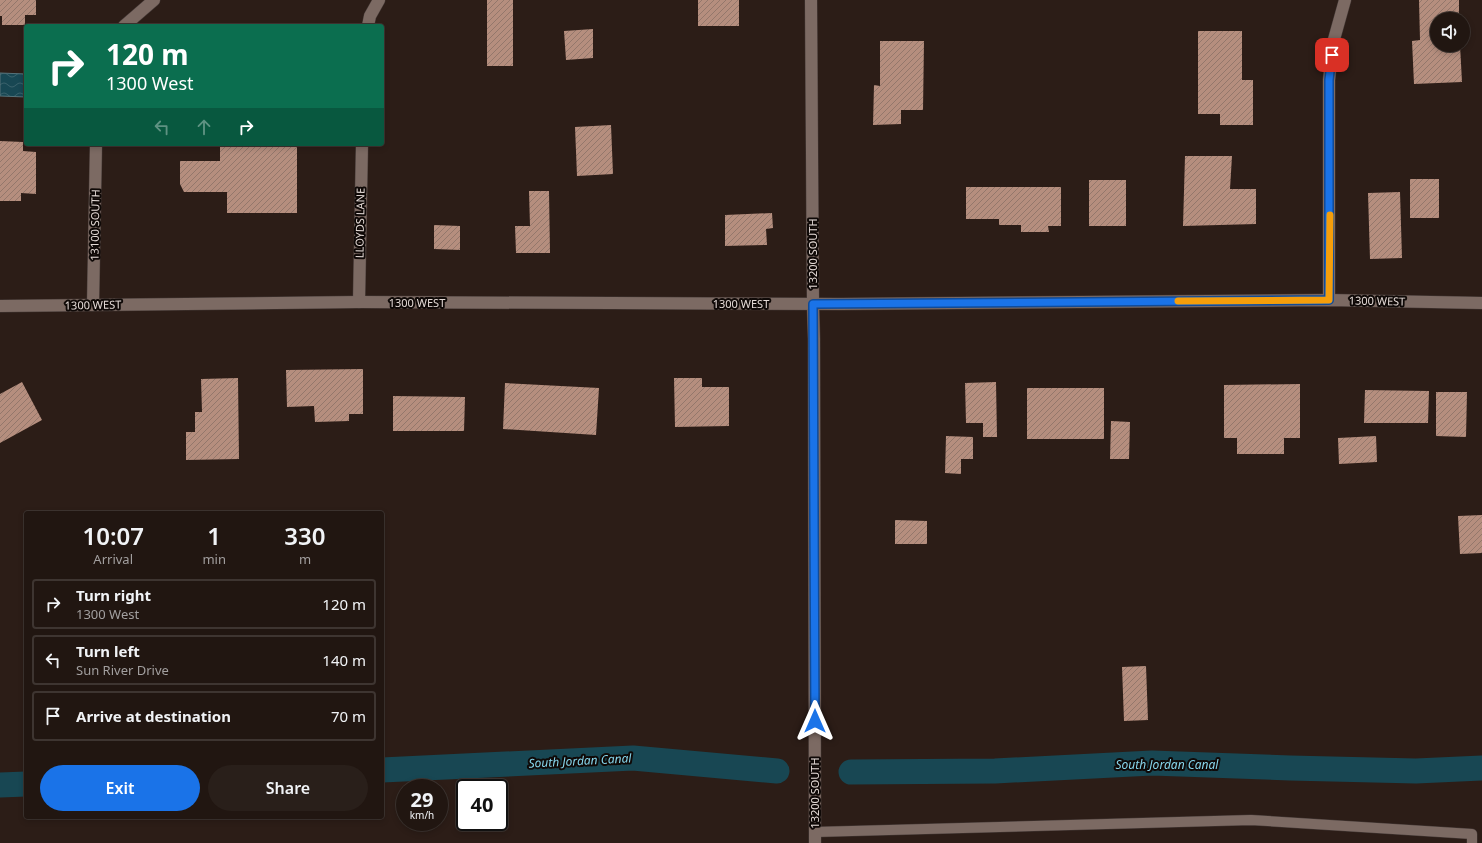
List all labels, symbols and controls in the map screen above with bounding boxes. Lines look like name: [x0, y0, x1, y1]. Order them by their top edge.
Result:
map controls: [1430, 12, 1470, 52]
button: sound: [1430, 12, 1470, 52]
text: 120 m: [106, 35, 189, 73]
pin: [1315, 38, 1349, 72]
icon: right: [40, 40, 92, 92]
icon: arrive: [1321, 44, 1343, 66]
text: 1300 West: [106, 71, 194, 95]
icon: left: [151, 116, 173, 138]
icon: ahead: [193, 116, 215, 138]
icon: right: [235, 116, 257, 138]
street label: LLOYDS LANE: [351, 188, 368, 258]
street label: 13100 SOUTH: [86, 189, 103, 261]
street label: 13200 SOUTH: [805, 218, 820, 290]
street label: 1300 WEST: [1349, 293, 1405, 308]
street label: 1300 WEST: [389, 295, 445, 310]
street label: 1300 WEST: [713, 296, 769, 311]
street label: 1300 WEST: [65, 297, 121, 312]
text: 10:07: [82, 519, 144, 552]
text: 1: [207, 519, 221, 552]
text: 330: [284, 519, 326, 552]
text: Arrival: [93, 550, 133, 568]
text: min: [202, 550, 226, 568]
text: m: [299, 550, 311, 568]
text: Turn right: [76, 585, 151, 605]
icon: right: [42, 593, 64, 615]
text: 120 m: [322, 594, 366, 614]
text: 1300 West: [76, 605, 139, 623]
text: Turn left: [76, 641, 140, 661]
icon: left: [42, 649, 64, 671]
text: 140 m: [322, 650, 366, 670]
text: Sun River Drive: [76, 661, 169, 679]
position arrow: [794, 700, 836, 742]
icon: arrive: [42, 705, 64, 727]
text: Arrive at destination: [76, 706, 231, 726]
text: 70 m: [331, 706, 366, 726]
water label: South Jordan Canal: [528, 749, 633, 772]
water label: South Jordan Canal: [1116, 756, 1219, 773]
street label: 13200 SOUTH: [807, 757, 822, 829]
button: Exit: [40, 765, 200, 811]
button: Share: [208, 765, 368, 811]
speed limit sign: 40: [456, 779, 508, 831]
text: 29: [411, 786, 433, 813]
text: km/h: [410, 808, 434, 822]

